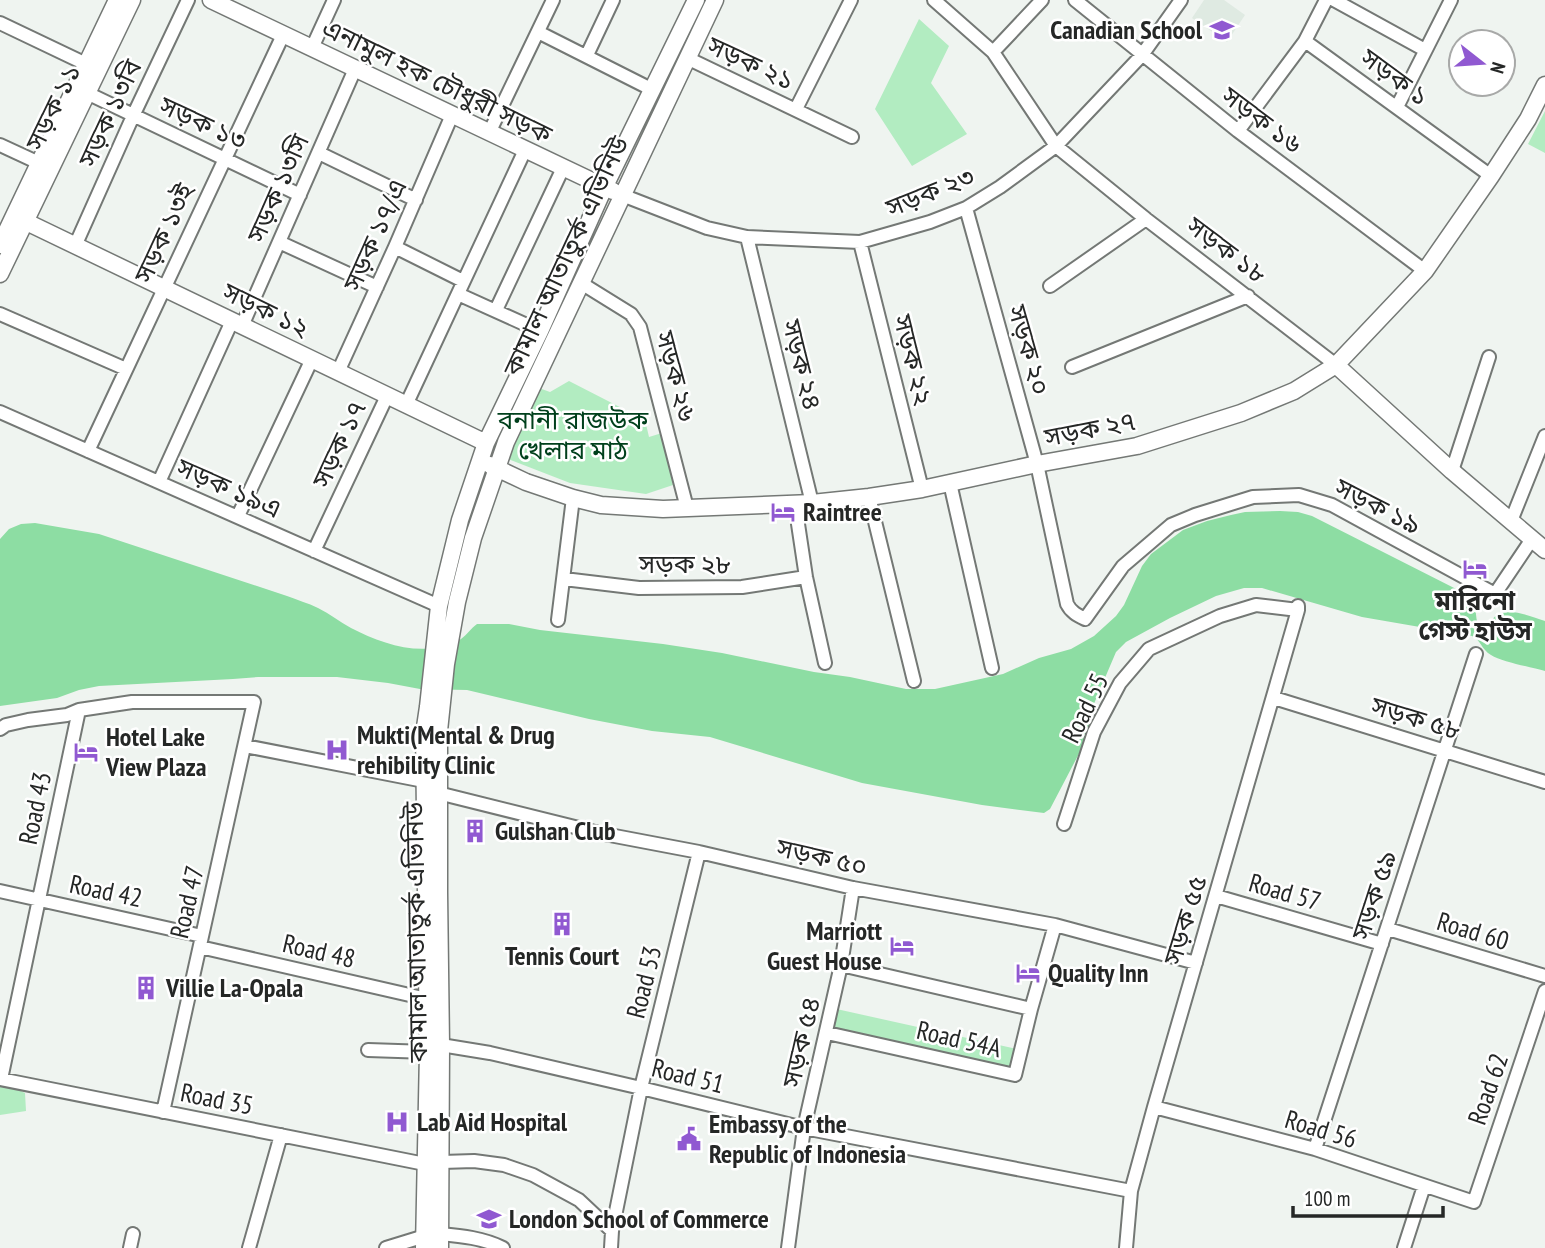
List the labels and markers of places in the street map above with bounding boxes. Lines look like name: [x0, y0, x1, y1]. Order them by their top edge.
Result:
place label: Canadian School: [1050, 13, 1203, 46]
school or university icon: Canadian School: [1208, 16, 1236, 44]
place label: Raintree: [803, 495, 882, 528]
hotel icon: Raintree: [769, 498, 797, 526]
hotel icon: মারিনো গেস্ট হাউস: [1461, 555, 1489, 583]
place label: মারিনো গেস্ট হাউস: [1418, 584, 1532, 647]
place label: Mukti(Mental & Drug rehibility Clinic: [357, 718, 555, 781]
place label: Hotel Lake View Plaza: [105, 720, 206, 783]
hospital icon: Mukti(Mental & Drug rehibility Clinic: [323, 736, 351, 764]
hotel icon: Hotel Lake View Plaza: [72, 738, 100, 766]
place label: Gulshan Club: [495, 814, 615, 847]
building icon: Gulshan Club: [461, 817, 489, 845]
building icon: Tennis Court: [548, 910, 576, 938]
place label: Marriott Guest House: [767, 914, 882, 977]
hotel icon: Marriott Guest House: [888, 932, 916, 960]
place label: Tennis Court: [505, 939, 620, 972]
place label: Quality Inn: [1048, 956, 1148, 989]
hotel icon: Quality Inn: [1014, 959, 1042, 987]
place label: Villie La-Opala: [165, 971, 303, 1004]
building icon: Villie La-Opala: [132, 974, 160, 1002]
place label: Lab Aid Hospital: [417, 1105, 568, 1138]
place label: Embassy of the Republic of Indonesia: [709, 1107, 906, 1170]
hospital icon: Lab Aid Hospital: [383, 1108, 411, 1136]
public building icon: Embassy of the Republic of Indonesia: [675, 1125, 703, 1153]
place label: London School of Commerce: [509, 1202, 769, 1235]
school or university icon: London School of Commerce: [475, 1205, 503, 1233]

